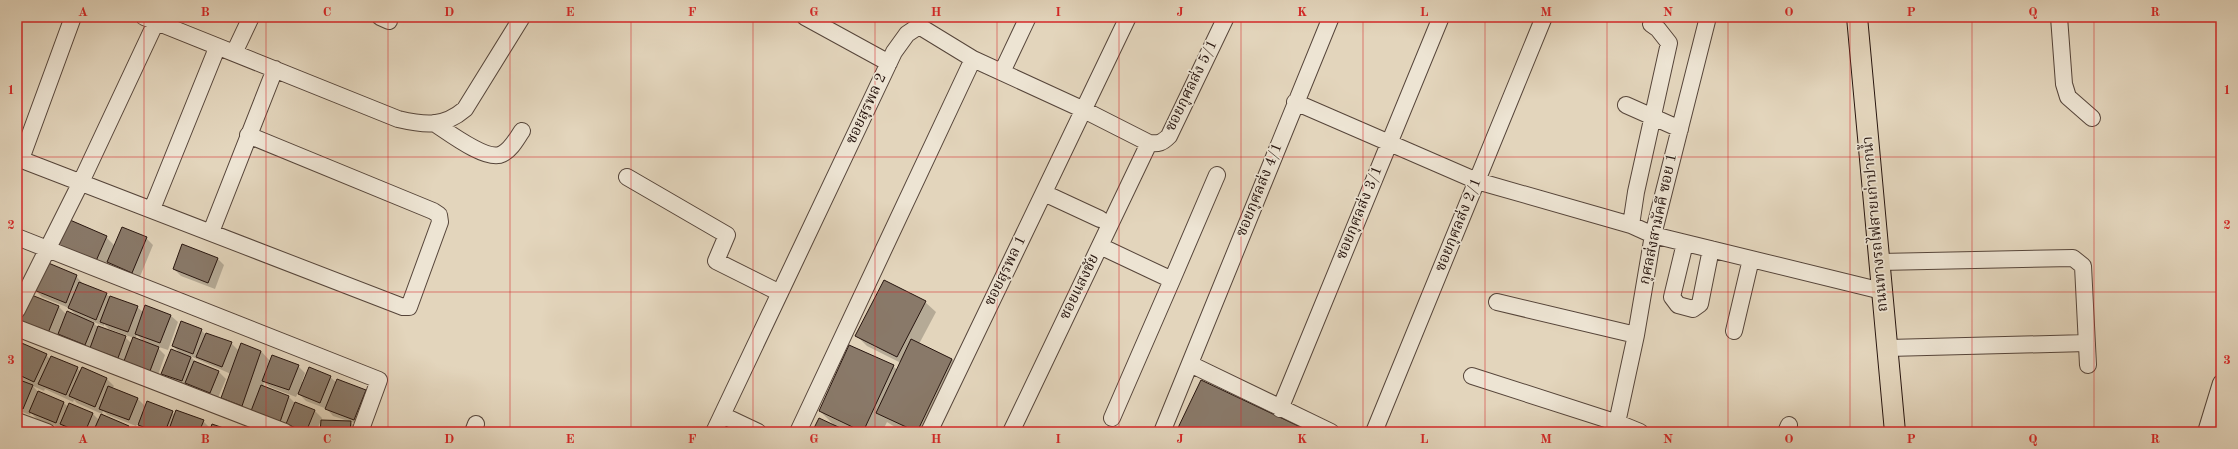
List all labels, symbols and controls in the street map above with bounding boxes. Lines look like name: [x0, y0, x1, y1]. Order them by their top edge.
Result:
text: A: [78, 6, 88, 19]
text: B: [200, 6, 210, 19]
text: C: [323, 6, 331, 19]
text: D: [444, 6, 454, 19]
text: E: [566, 6, 575, 19]
text: F: [688, 6, 697, 19]
text: G: [809, 6, 819, 19]
text: H: [931, 6, 942, 19]
text: I: [1055, 6, 1061, 19]
text: J: [1176, 6, 1184, 19]
text: K: [1297, 6, 1307, 19]
text: L: [1420, 6, 1429, 19]
text: M: [1540, 6, 1552, 19]
text: N: [1663, 6, 1673, 19]
text: O: [1784, 6, 1794, 19]
text: P: [1906, 6, 1916, 19]
text: Q: [2028, 6, 2038, 19]
text: R: [2150, 6, 2160, 19]
street label: ซอยกุศลส่ง 5/1: [1161, 37, 1222, 135]
street label: ซอยสุรพล 2: [844, 71, 892, 148]
text: 1: [7, 84, 15, 97]
text: 1: [2223, 84, 2231, 97]
street label: ถนนทางรถไฟสายเก่าปากน้ำ: [1856, 136, 1891, 313]
street label: ซอยกุศลส่ง 4/1: [1232, 140, 1287, 240]
street label: กุศลส่งสามัคคี ซอย 1: [1635, 151, 1682, 286]
street label: ซอยกุศลส่ง 3/1: [1332, 163, 1387, 263]
street label: ซอยกุศลส่ง 2/1: [1431, 175, 1486, 275]
text: 2: [7, 219, 15, 232]
text: 2: [2223, 219, 2231, 232]
street label: ซอยสุรพล 1: [983, 233, 1031, 309]
street label: ซอยแสงชัย: [1056, 251, 1102, 322]
text: 3: [7, 354, 15, 367]
text: 3: [2223, 354, 2231, 367]
text: A: [78, 433, 88, 446]
text: B: [200, 433, 210, 446]
text: C: [323, 433, 331, 446]
text: D: [444, 433, 454, 446]
text: E: [566, 433, 575, 446]
text: F: [688, 433, 697, 446]
text: G: [809, 433, 819, 446]
text: H: [931, 433, 942, 446]
text: I: [1055, 433, 1061, 446]
text: J: [1176, 433, 1184, 446]
text: K: [1297, 433, 1307, 446]
text: L: [1420, 433, 1429, 446]
text: M: [1540, 433, 1552, 446]
text: N: [1663, 433, 1673, 446]
text: O: [1784, 433, 1794, 446]
text: P: [1906, 433, 1916, 446]
text: Q: [2028, 433, 2038, 446]
text: R: [2150, 433, 2160, 446]

